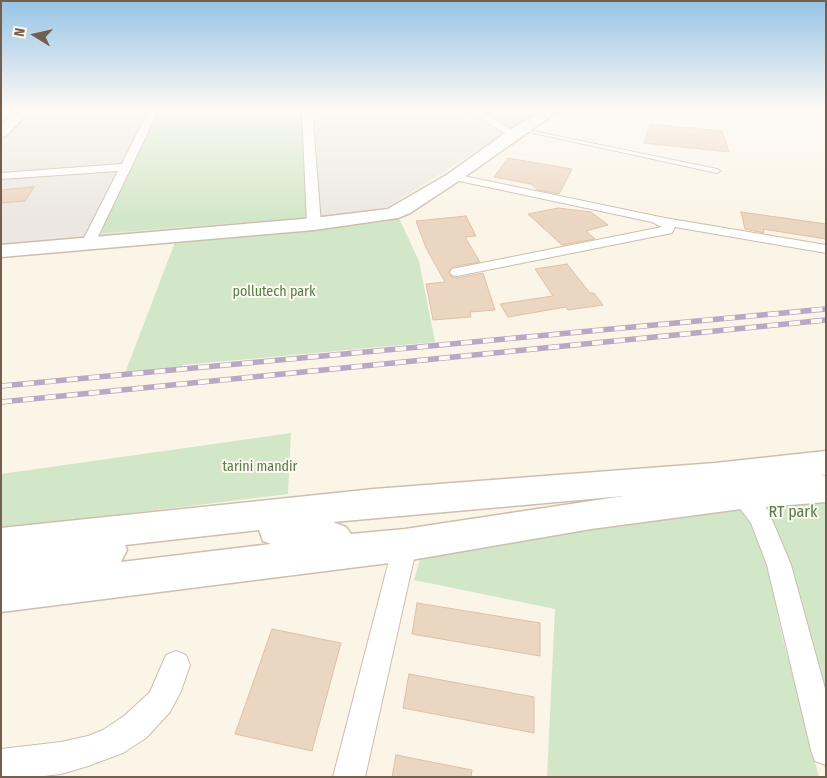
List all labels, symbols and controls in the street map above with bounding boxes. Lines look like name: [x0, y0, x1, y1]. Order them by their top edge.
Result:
north arrow: [10, 10, 60, 60]
text: N: [11, 27, 29, 38]
park label: pollutech park: [232, 284, 316, 300]
park label: tarini mandir: [223, 459, 297, 475]
park label: RT park: [769, 503, 817, 523]

